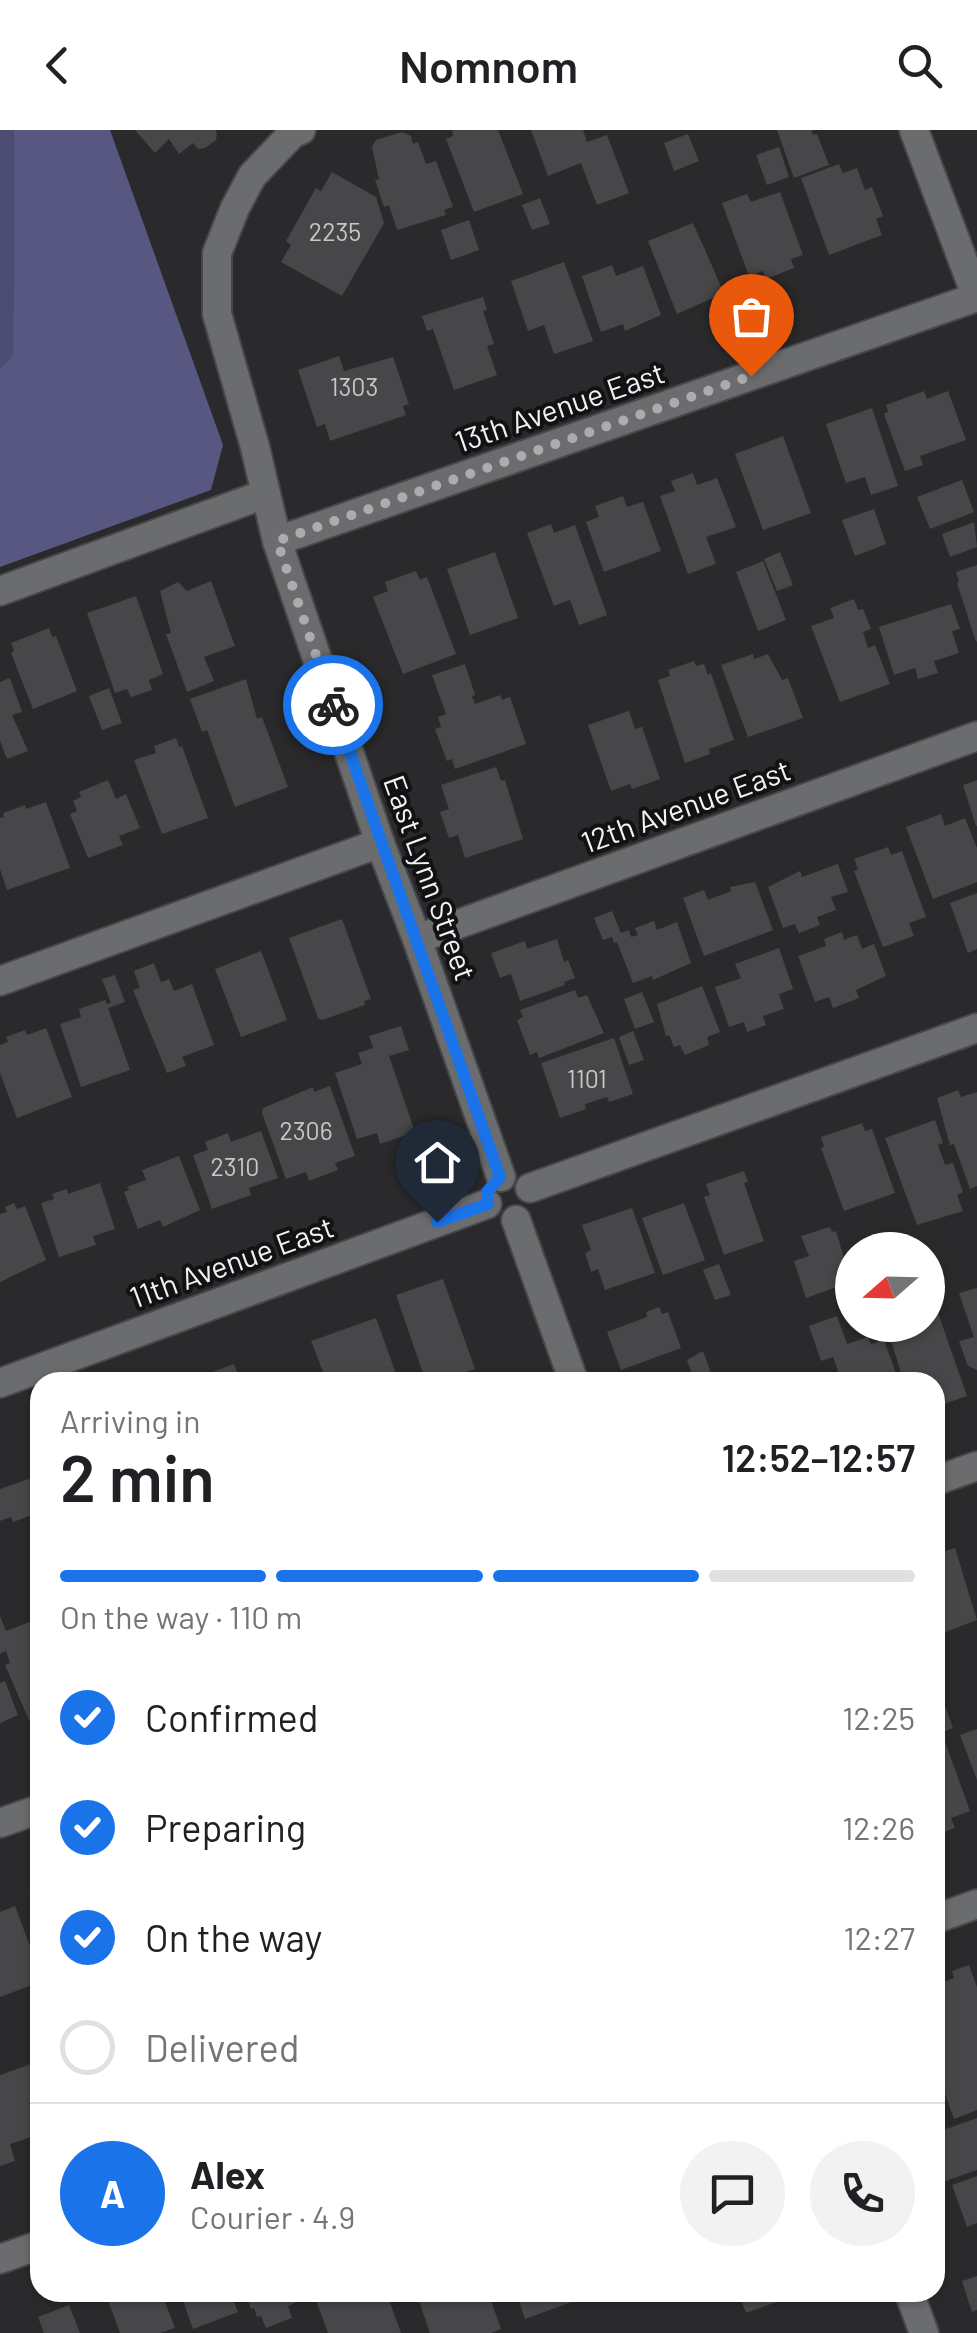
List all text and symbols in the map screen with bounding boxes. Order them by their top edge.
icon: back [30,38,85,93]
text: Nomnom [399,38,578,92]
icon: search [892,38,947,93]
house number: 2235 [309,216,361,246]
pin [709,274,794,377]
icon: bag [724,289,779,344]
street label: 13th Avenue East [450,353,669,459]
house number: 1303 [330,371,378,401]
courier [283,655,383,755]
icon: bike [306,678,361,733]
street label: 12th Avenue East [576,751,795,860]
street label: East Lynn Street [377,770,485,985]
house number: 1101 [567,1063,607,1093]
house number: 2306 [279,1115,333,1145]
pin [395,1120,480,1223]
icon: home [410,1135,465,1190]
house number: 2310 [211,1151,259,1181]
street label: 11th Avenue East [124,1208,338,1315]
north arrow [835,1232,945,1342]
map controls [835,1232,945,1342]
text: Arriving in [60,1401,200,1439]
text: 12:52–12:57 [722,1434,915,1480]
text: 2 min [60,1437,215,1515]
text: On the way · 110 m [60,1597,302,1635]
icon: check [60,1690,115,1745]
text: Confirmed [145,1694,318,1740]
text: 12:25 [842,1698,915,1736]
icon: check [60,1800,115,1855]
text: Preparing [145,1804,306,1850]
text: 12:26 [842,1808,915,1846]
icon: check [60,1910,115,1965]
text: On the way [145,1914,322,1960]
text: 12:27 [844,1918,915,1956]
text: Delivered [145,2024,299,2070]
button: chat [680,2141,785,2246]
button: phone [810,2141,915,2246]
text: Alex [190,2151,265,2197]
text: A [100,2170,125,2216]
text: Courier · 4.9 [190,2197,355,2235]

